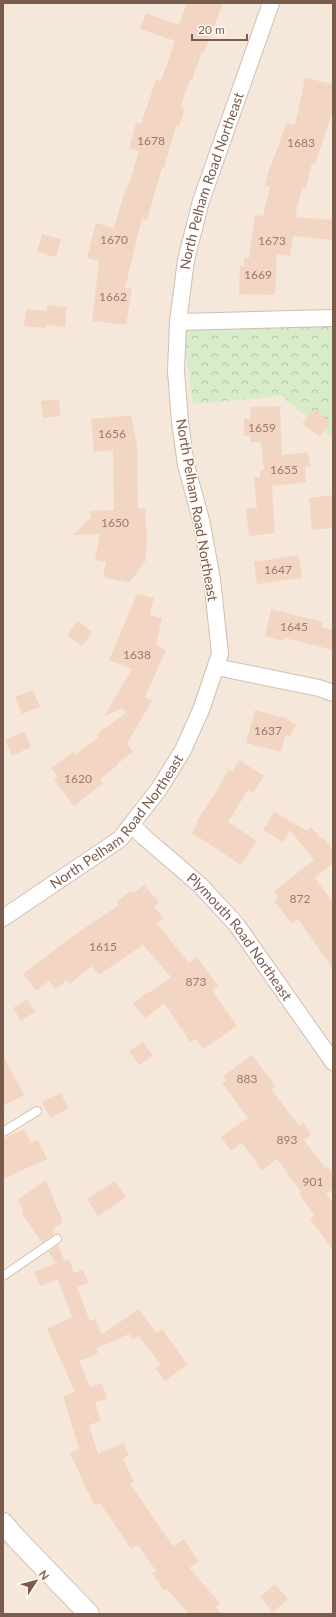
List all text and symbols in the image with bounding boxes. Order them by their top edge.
scale bar [192,16,247,42]
text: 20 m [198,22,225,37]
street label: North Pelham Road Northeast [176,90,247,270]
house number: 1678 [137,133,165,148]
house number: 1683 [287,135,315,150]
house number: 1670 [100,232,128,247]
house number: 1673 [258,233,286,248]
house number: 1669 [244,267,272,282]
house number: 1662 [99,289,127,304]
street label: North Pelham Road Northeast [173,417,222,602]
house number: 1659 [248,420,276,435]
house number: 1656 [98,426,126,441]
house number: 1655 [270,462,298,477]
house number: 1650 [101,515,129,530]
house number: 1647 [264,562,292,577]
house number: 1645 [280,619,308,634]
house number: 1638 [123,647,151,662]
house number: 1637 [254,723,282,738]
street label: North Pelham Road Northeast [46,751,186,892]
house number: 1620 [64,771,92,786]
street label: Plymouth Road Northeast [184,869,296,1004]
house number: 872 [290,891,310,906]
house number: 1615 [89,939,117,954]
house number: 873 [186,974,206,989]
house number: 883 [237,1071,257,1086]
house number: 893 [277,1132,297,1147]
house number: 901 [303,1174,323,1189]
north arrow [16,1561,56,1601]
text: N [37,1568,52,1582]

